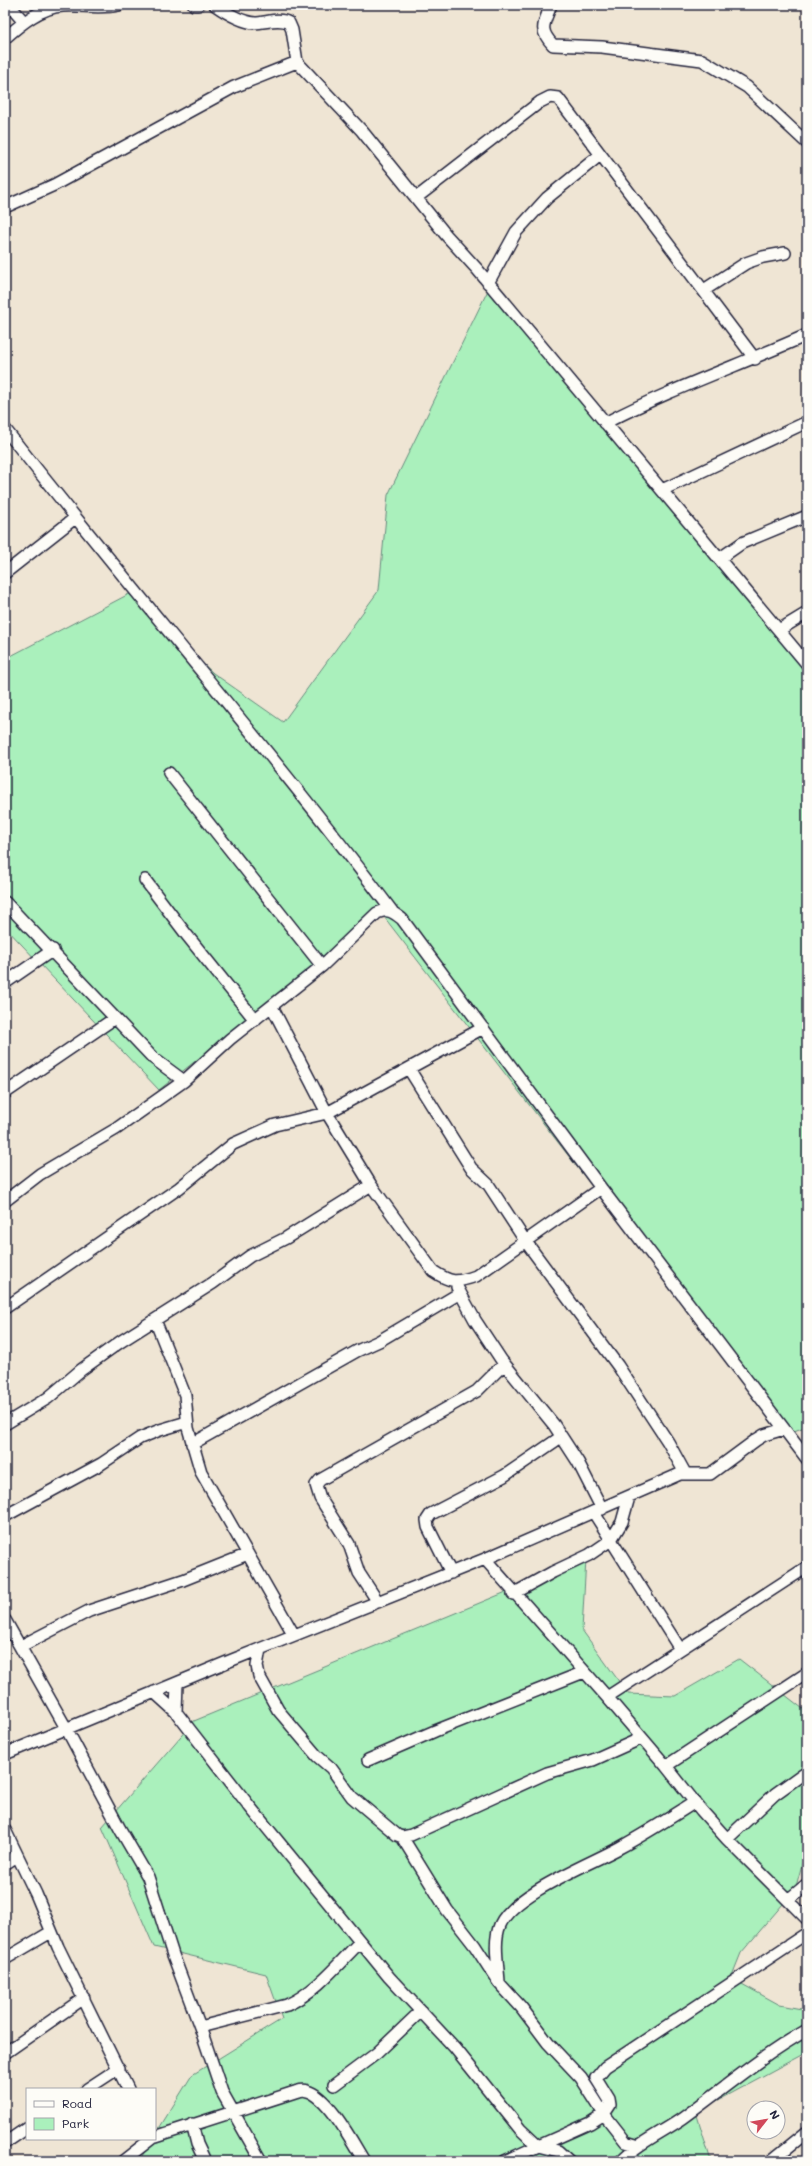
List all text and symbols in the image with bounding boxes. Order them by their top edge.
legend [26,2088,156,2140]
text: Road [62,2095,92,2111]
north arrow [746,2100,786,2140]
text: N [766,2107,784,2122]
text: Park [62,2115,89,2131]

